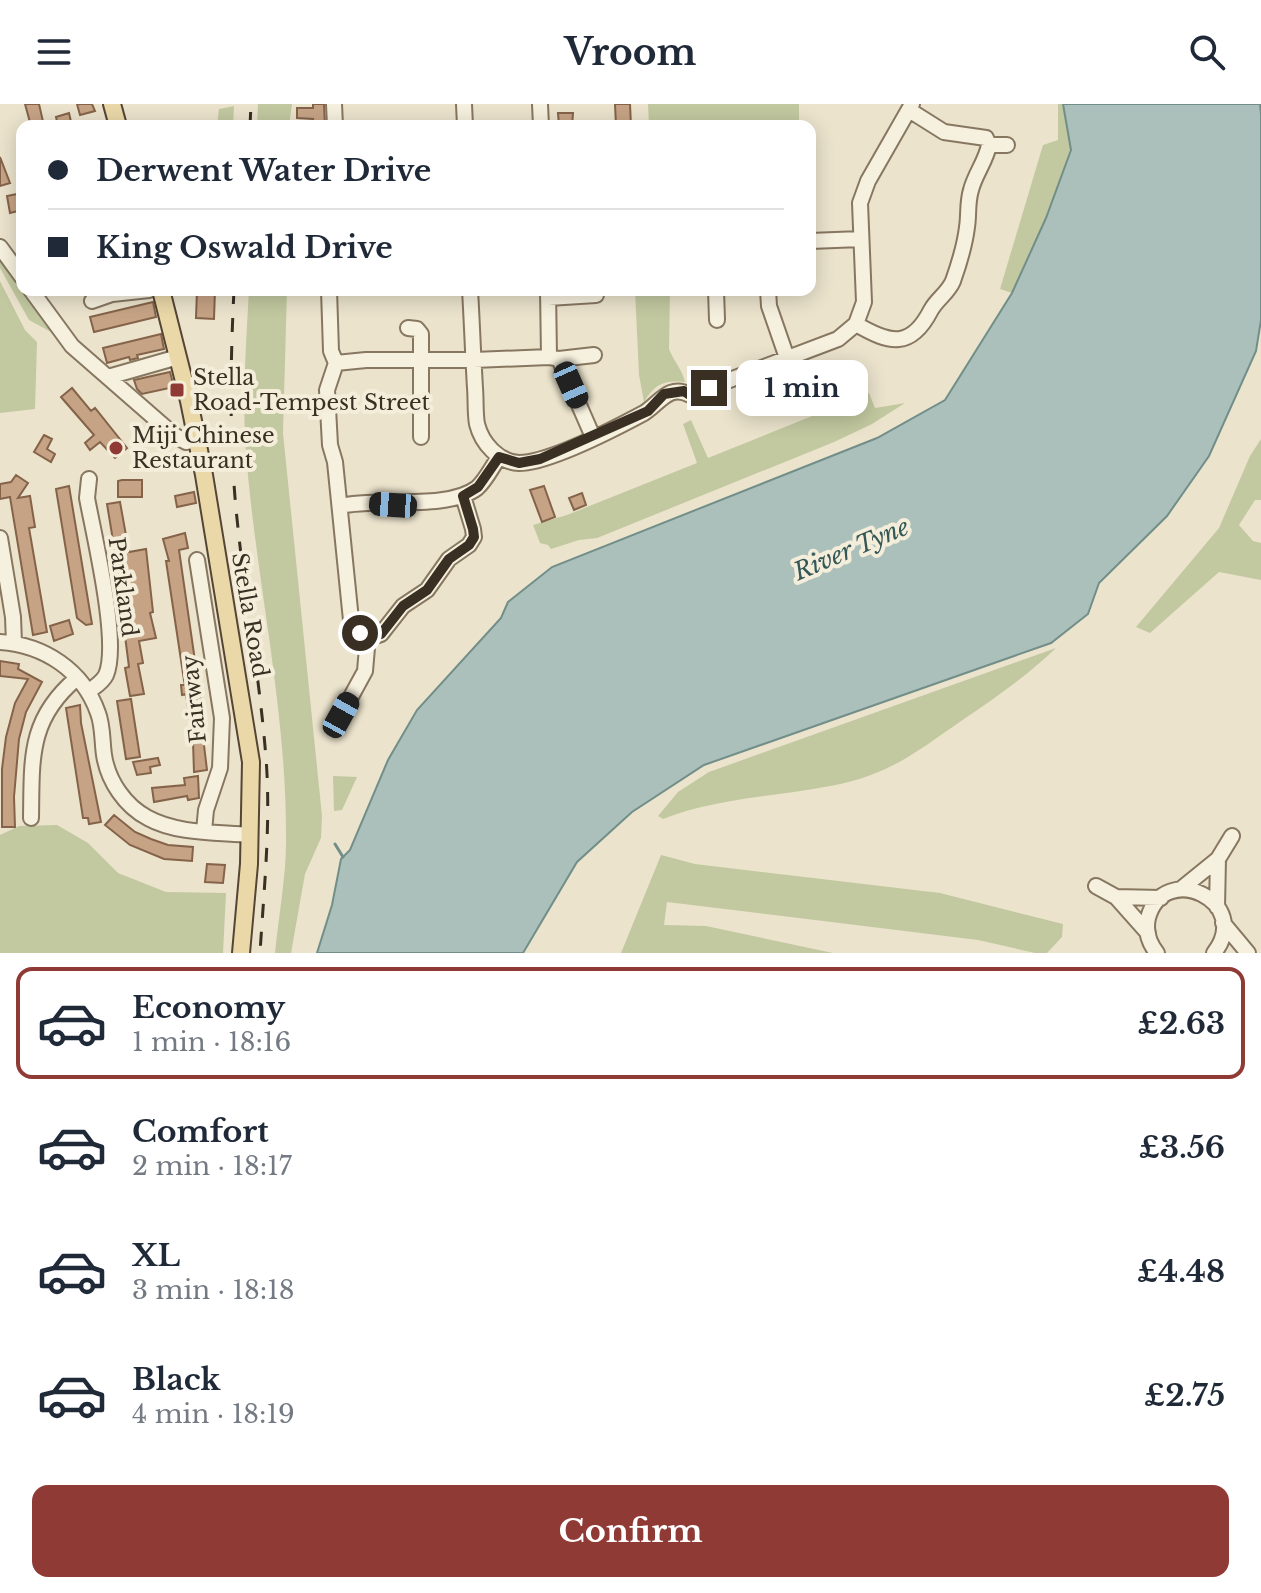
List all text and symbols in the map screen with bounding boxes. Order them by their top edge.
icon: menu [32,30,76,74]
text: Vroom [565,30,696,75]
icon: search [1185,30,1229,74]
text: Derwent Water Drive [96,152,431,189]
text: King Oswald Drive [96,229,393,266]
car [550,358,592,412]
callout: 1 min [737,360,869,416]
place label: Stella Road-Tempest Street [193,364,431,416]
route end [691,370,727,406]
text: 1 min [764,372,840,404]
marker: Stella Road-Tempest Street [168,381,186,399]
place label: Miji Chinese Restaurant [132,422,275,474]
marker: Miji Chinese Restaurant [107,439,125,457]
car [368,491,418,519]
water label: River Tyne [788,512,913,587]
street label: Parkland [103,535,143,639]
street label: Stella Road [226,551,274,680]
route start [342,615,378,651]
street label: Fairway [176,654,212,744]
car [319,688,363,742]
icon: car [36,987,108,1059]
text: Economy [132,989,285,1026]
text: £2.63 [1137,1005,1225,1042]
text: 1 min · 18:16 [132,1026,291,1058]
icon: car [36,1111,108,1183]
text: Comfort [132,1113,269,1150]
text: £3.56 [1139,1129,1225,1166]
text: 2 min · 18:17 [132,1150,292,1182]
icon: car [36,1235,108,1307]
text: XL [132,1237,180,1274]
text: £4.48 [1137,1253,1225,1290]
text: 3 min · 18:18 [132,1274,295,1306]
icon: car [36,1359,108,1431]
text: Black [132,1361,220,1398]
text: £2.75 [1144,1377,1225,1414]
text: 4 min · 18:19 [132,1398,295,1430]
button: Confirm [32,1485,1229,1577]

